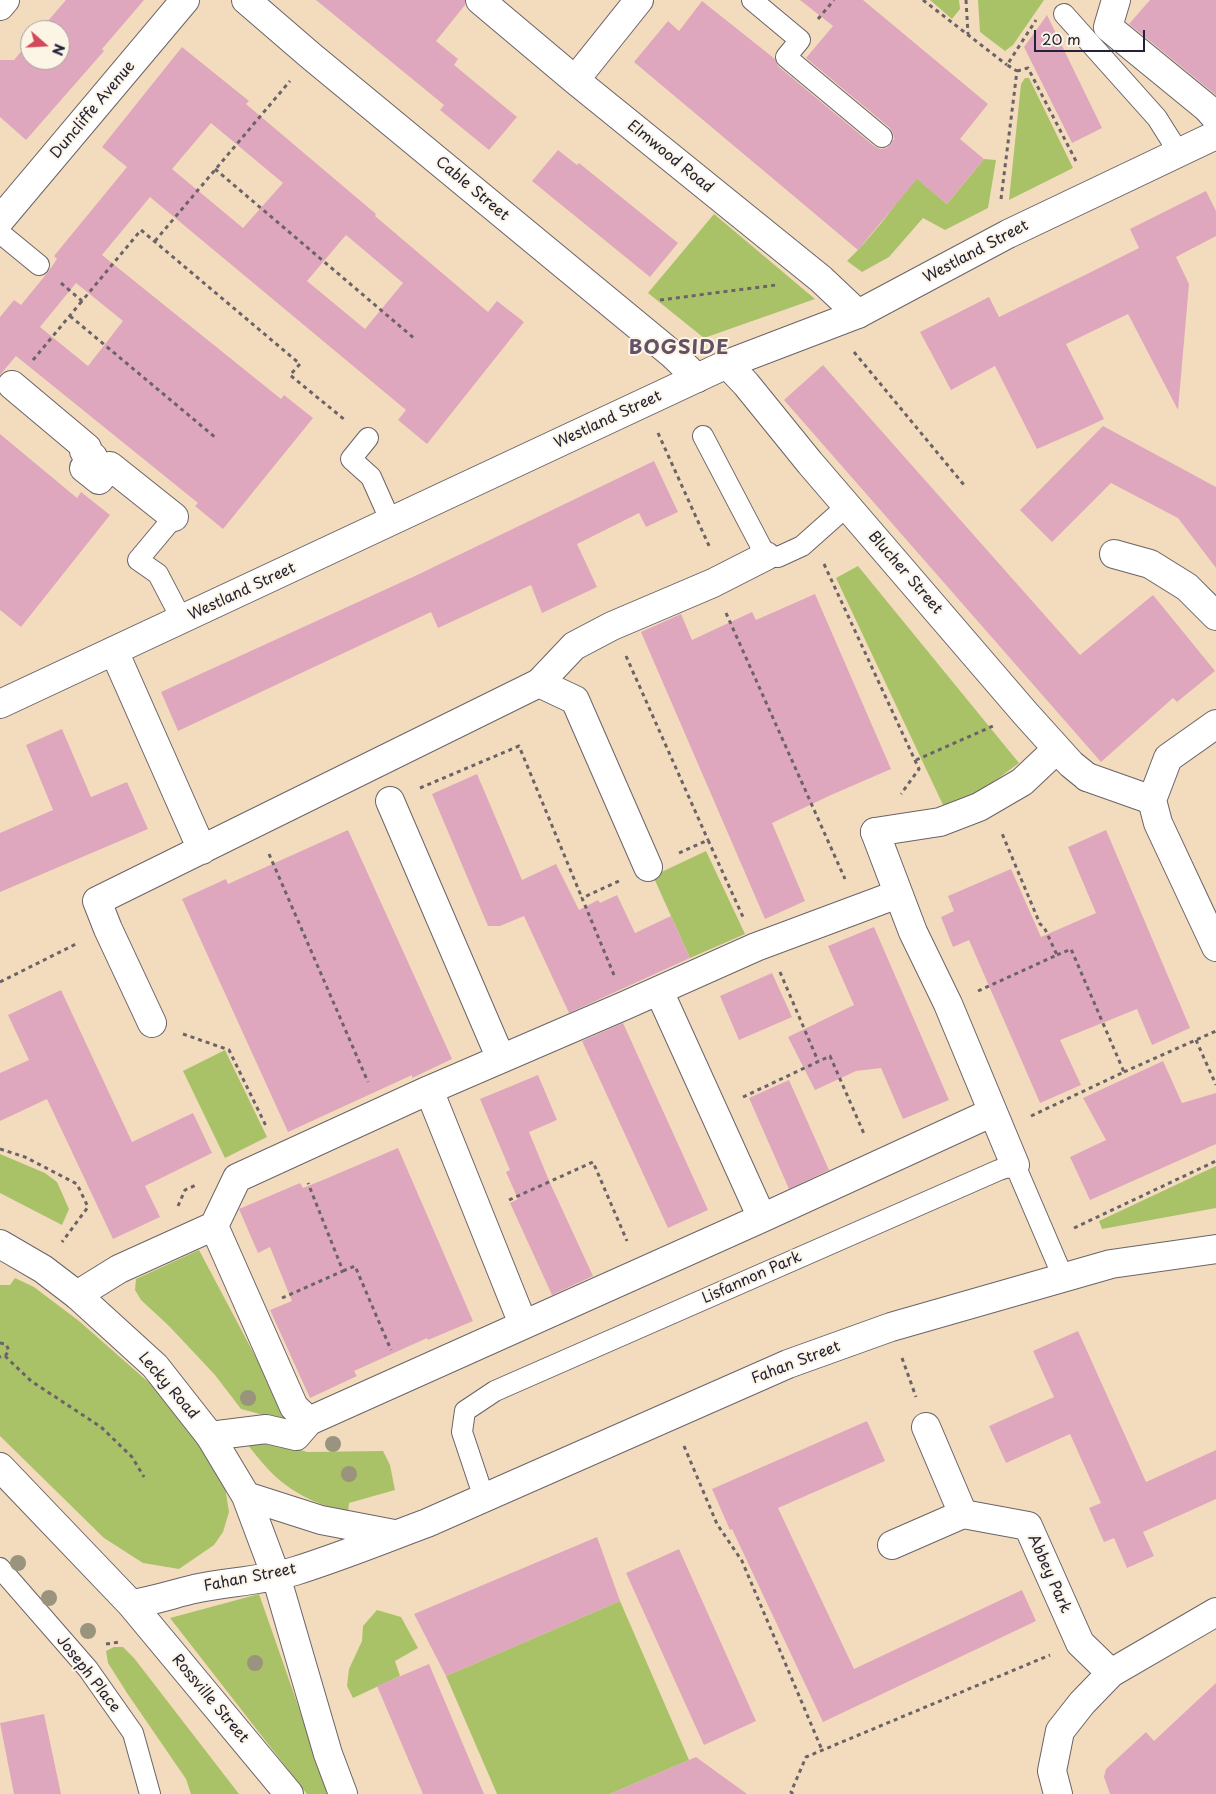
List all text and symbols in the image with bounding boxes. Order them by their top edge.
north arrow [20,20,70,70]
scale bar [1036,20,1147,52]
text: 20 m [1042,27,1081,50]
text: N [47,41,70,58]
street label: Duncliffe Avenue [47,58,139,162]
street label: Elmwood Road [624,117,716,197]
street label: Cable Street [432,153,512,225]
street label: Westland Street [920,217,1032,287]
district label: BOGSIDE [628,336,730,360]
street label: Westland Street [551,387,665,453]
street label: Blucher Street [864,528,946,618]
street label: Westland Street [185,559,299,625]
street label: Lisfannon Park [699,1248,805,1308]
street label: Fahan Street [749,1338,843,1388]
street label: Lecky Road [134,1349,202,1423]
street label: Abbey Park [1024,1532,1074,1616]
street label: Fahan Street [202,1560,298,1596]
street label: Joseph Place [52,1632,124,1716]
street label: Rossville Street [168,1651,252,1747]

